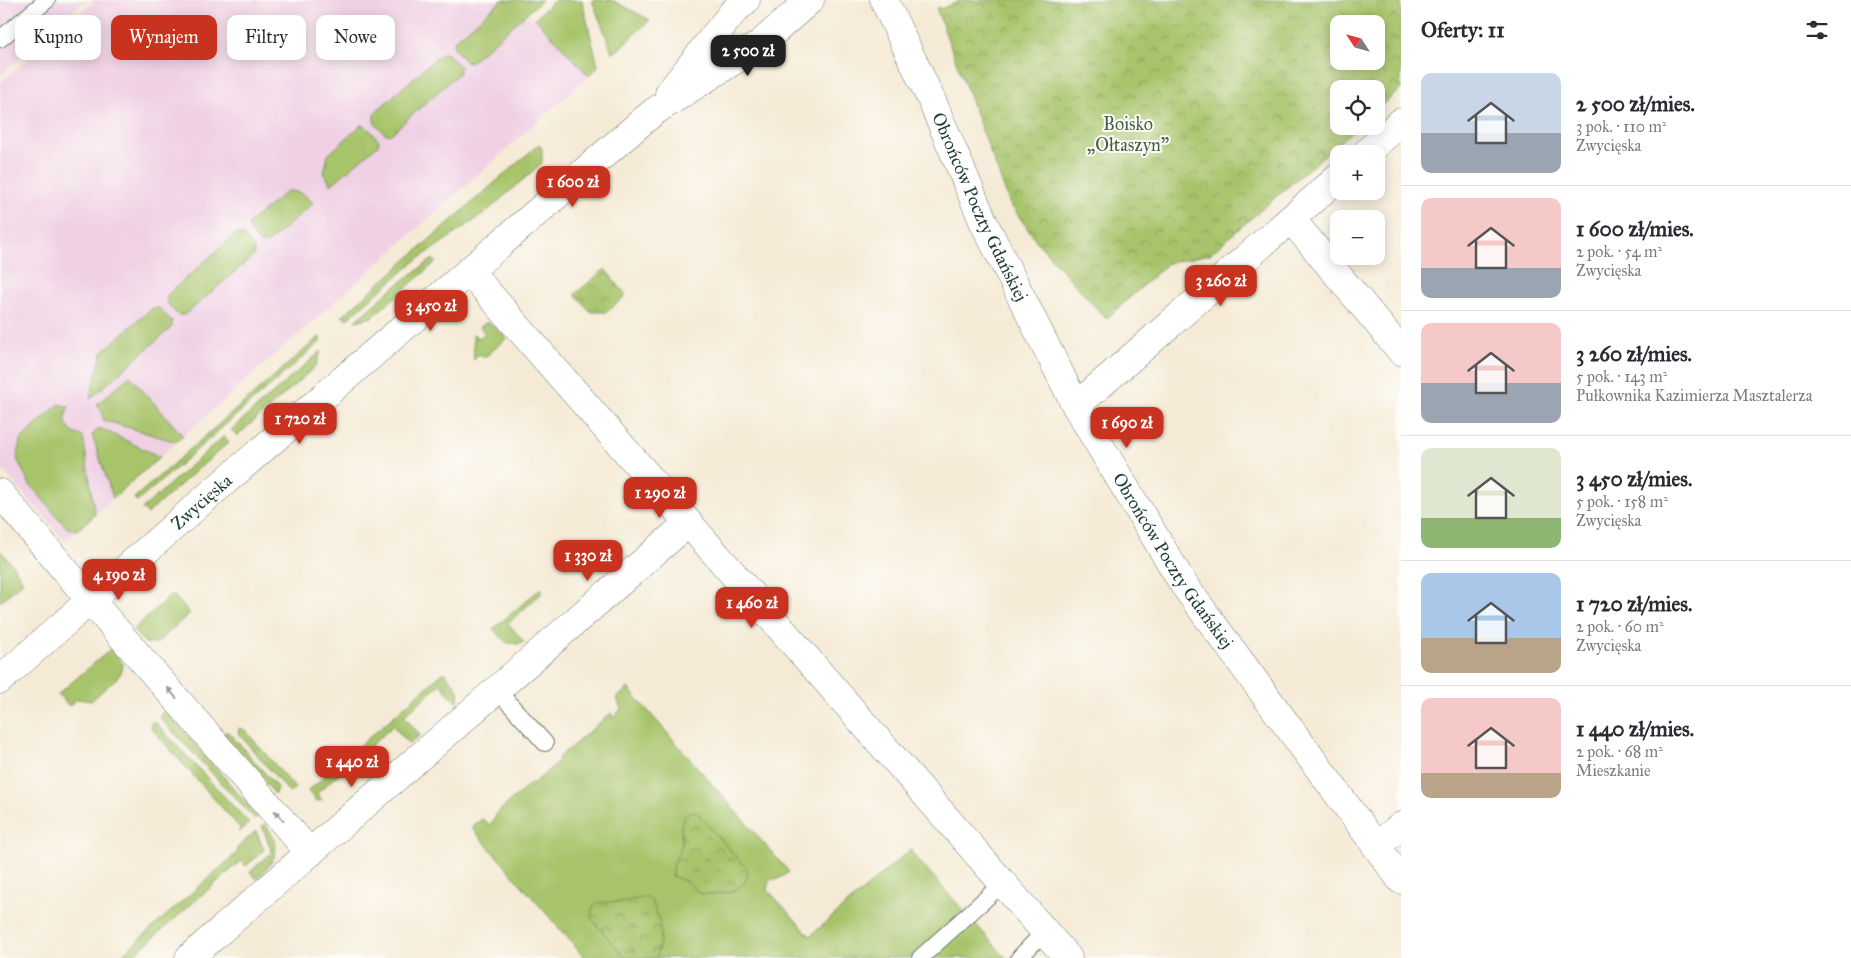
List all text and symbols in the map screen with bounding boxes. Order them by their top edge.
chip: Kupno [15,15,101,60]
chip: Wynajem [111,15,217,60]
chip: Filtry [227,15,306,60]
chip: Nowe [316,15,395,60]
north arrow [1330,15,1385,70]
map controls [1330,15,1385,265]
icon: filters [1803,16,1831,44]
text: Oferty: 11 [1421,17,1504,43]
pin: 2 500 zł [696,34,800,77]
text: 2 500 zł [722,41,774,60]
button: locate [1330,80,1385,135]
text: 2 500 zł/mies. [1576,91,1695,117]
icon: home [1461,93,1521,153]
street label: Obrońców Poczty Gdańskiej [927,109,1033,305]
park label: Boisko „Ołtaszyn” [1087,113,1169,156]
text: 3 pok. · 110 m² [1576,117,1667,136]
text: Zwycięska [1576,136,1641,155]
button: + [1330,145,1385,200]
pin: 1 600 zł [521,166,625,208]
text: 1 600 zł [547,172,599,191]
button: − [1330,210,1385,265]
text: 1 600 zł/mies. [1576,216,1694,242]
icon: home [1461,218,1521,278]
text: 2 pok. · 54 m² [1576,242,1662,261]
text: Zwycięska [1576,261,1641,280]
pin: 3 260 zł [1169,264,1273,307]
text: 3 260 zł [1196,271,1246,290]
pin: 3 450 zł [379,290,483,332]
text: 3 450 zł [406,296,456,315]
text: 3 260 zł/mies. [1576,341,1692,367]
icon: home [1461,343,1521,403]
text: 5 pok. · 143 m² [1576,367,1667,386]
text: Pułkownika Kazimierza Masztalerza [1576,386,1813,405]
pin: 1 720 zł [248,402,352,445]
pin: 1 690 zł [1075,406,1179,449]
text: 1 720 zł [275,409,325,428]
text: 1 690 zł [1101,413,1153,432]
text: 3 450 zł/mies. [1576,466,1692,492]
icon: home [1461,468,1521,528]
street label: Zwycięska [167,469,237,534]
street label: Obrońców Poczty Gdańskiej [1108,469,1238,653]
pin: 1 290 zł [608,476,712,519]
text: 1 290 zł [635,483,685,502]
text: 5 pok. · 158 m² [1576,492,1668,511]
text: Zwycięska [1576,511,1641,530]
pin: 1 330 zł [536,540,640,582]
text: 1 330 zł [564,546,612,565]
pin: 4 190 zł [67,558,171,601]
text: 4 190 zł [93,565,145,584]
pin: 1 460 zł [700,586,804,629]
text: 1 720 zł/mies. [1576,591,1692,617]
text: 1 460 zł [726,593,778,612]
icon: home [1461,593,1521,653]
text: 2 pok. · 60 m² [1576,617,1664,636]
text: Zwycięska [1576,636,1641,655]
one-way arrow [166,688,178,700]
text: 1 440 zł/mies. [1576,716,1694,742]
icon: home [1461,718,1521,778]
text: 2 pok. · 68 m² [1576,742,1663,761]
pin: 1 440 zł [300,746,404,788]
text: 1 440 zł [326,752,378,771]
text: Mieszkanie [1576,761,1651,780]
one-way arrow [273,810,284,823]

